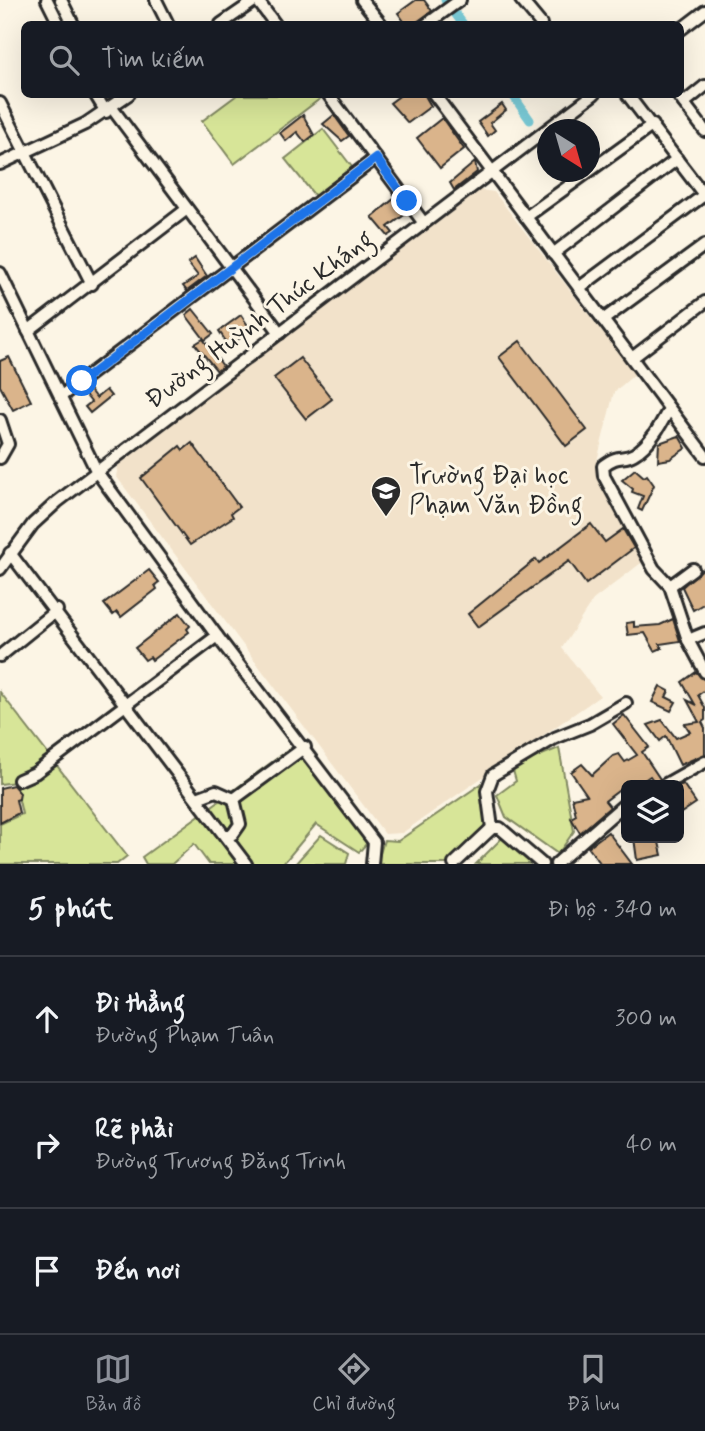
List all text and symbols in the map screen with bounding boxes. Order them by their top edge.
search box [21,21,684,98]
icon: search [45,41,83,79]
text: Tìm kiếm [101,43,205,77]
north arrow [537,119,600,182]
route end [391,185,422,216]
street label: Đường Huỳnh Thúc Kháng [139,223,383,420]
route start [66,365,97,396]
place label: Trường Đại học Phạm Văn Đồng [409,459,583,526]
school or university icon: Trường Đại học Phạm Văn Đồng [369,474,403,518]
map controls [621,780,684,843]
button: layers [621,780,684,843]
text: 5 phút [28,890,113,929]
text: Đi bộ · 340 m [547,895,677,925]
text: Đi thẳng [95,987,185,1021]
icon: ahead [28,1000,66,1038]
text: 300 m [615,1004,677,1034]
text: Đường Phạm Tuân [95,1021,274,1051]
text: Rẽ phải [95,1113,173,1147]
icon: right [28,1126,66,1164]
text: 40 m [626,1130,677,1160]
text: Đường Trương Đăng Trinh [95,1147,346,1177]
icon: arrive [28,1252,66,1290]
text: Đến nơi [95,1254,180,1288]
tab: Bản đồ [86,1350,141,1417]
tab: Chỉ đường [312,1350,396,1417]
tab: Đã lưu [567,1350,619,1417]

